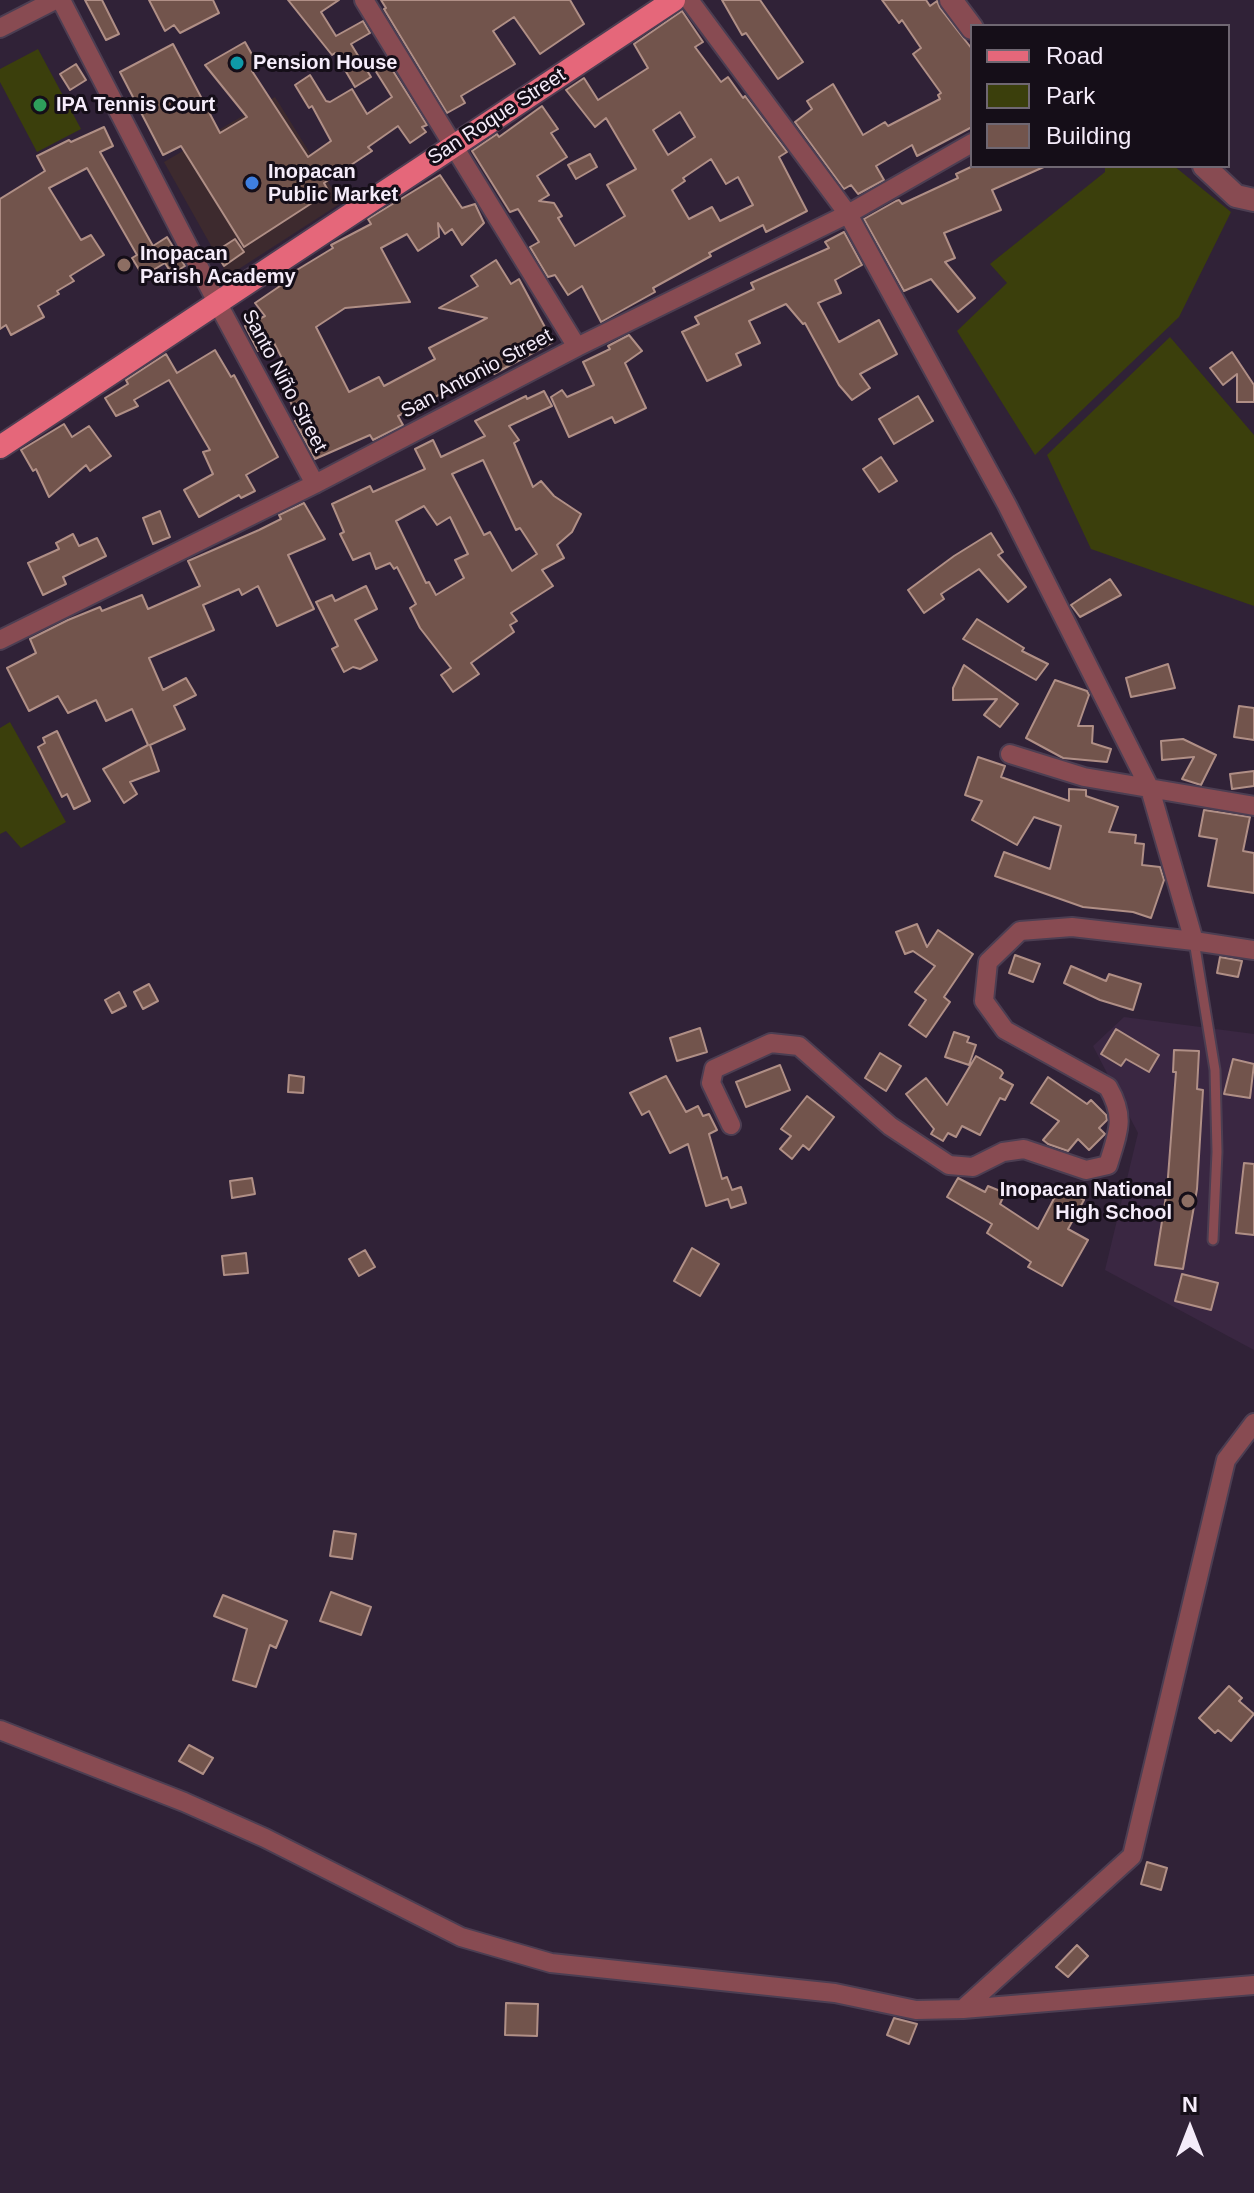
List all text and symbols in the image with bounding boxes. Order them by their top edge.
legend [970,24,1230,168]
text: Road [1046,42,1103,69]
place label: Pension House [253,51,397,75]
marker: Pension House [228,54,246,72]
street label: San Roque Street [424,64,570,170]
text: Park [1046,82,1095,109]
place label: IPA Tennis Court [56,93,215,117]
marker: IPA Tennis Court [31,96,49,114]
text: Building [1046,122,1131,149]
place label: Inopacan Public Market [268,160,398,207]
marker: Inopacan Public Market [243,174,261,192]
place label: Inopacan Parish Academy [140,242,296,289]
marker: Inopacan Parish Academy [115,256,133,274]
street label: Santo Niño Street [236,306,332,456]
street label: San Antonio Street [397,324,557,424]
place label: Inopacan National High School [1000,1178,1172,1225]
marker: Inopacan National High School [1179,1192,1197,1210]
north arrow [1150,2089,1230,2169]
text: N [1182,2092,1198,2117]

